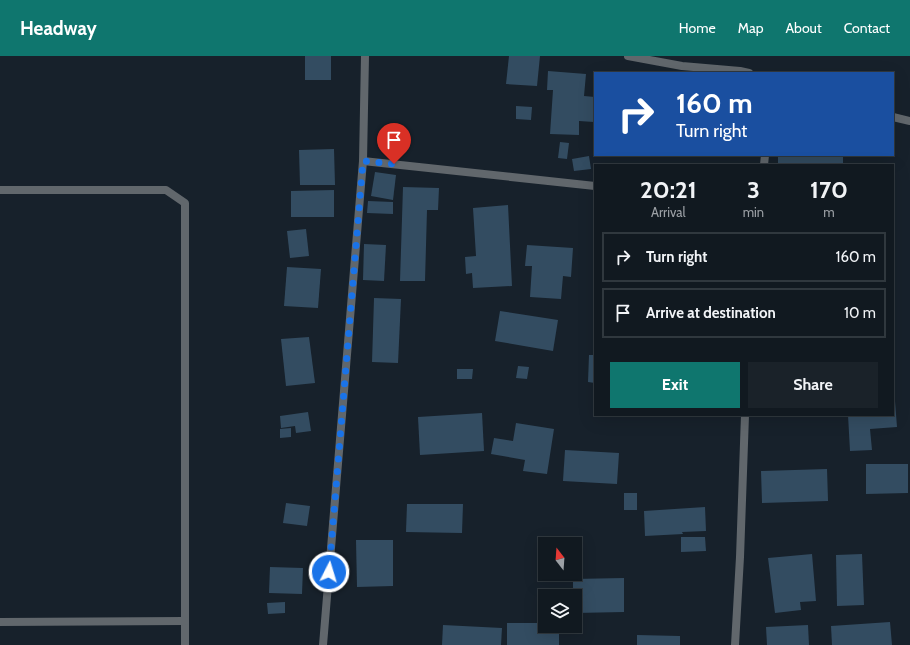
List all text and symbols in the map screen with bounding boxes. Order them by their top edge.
text: Headway [20,17,97,40]
text: Home [679,19,716,37]
text: Map [738,19,763,37]
text: About [785,19,822,37]
text: Contact [844,19,890,37]
text: 160 m [676,86,752,120]
icon: right [610,88,662,140]
text: Turn right [676,120,747,142]
pin [377,123,411,164]
icon: arrive [383,129,405,151]
text: 20:21 [640,175,697,204]
text: 3 [747,175,760,204]
text: 170 [810,175,848,204]
text: Arrival [651,204,686,220]
text: min [743,204,764,220]
text: m [823,204,835,220]
icon: right [612,246,634,268]
text: Turn right [646,248,707,266]
text: 160 m [836,248,876,266]
icon: arrive [612,302,634,324]
text: Arrive at destination [646,304,776,322]
text: 10 m [844,304,876,322]
button: Exit [610,362,740,408]
button: Share [748,362,878,408]
north arrow [538,537,582,581]
map controls [538,537,582,633]
position arrow [308,551,350,593]
button: layers [538,589,582,633]

